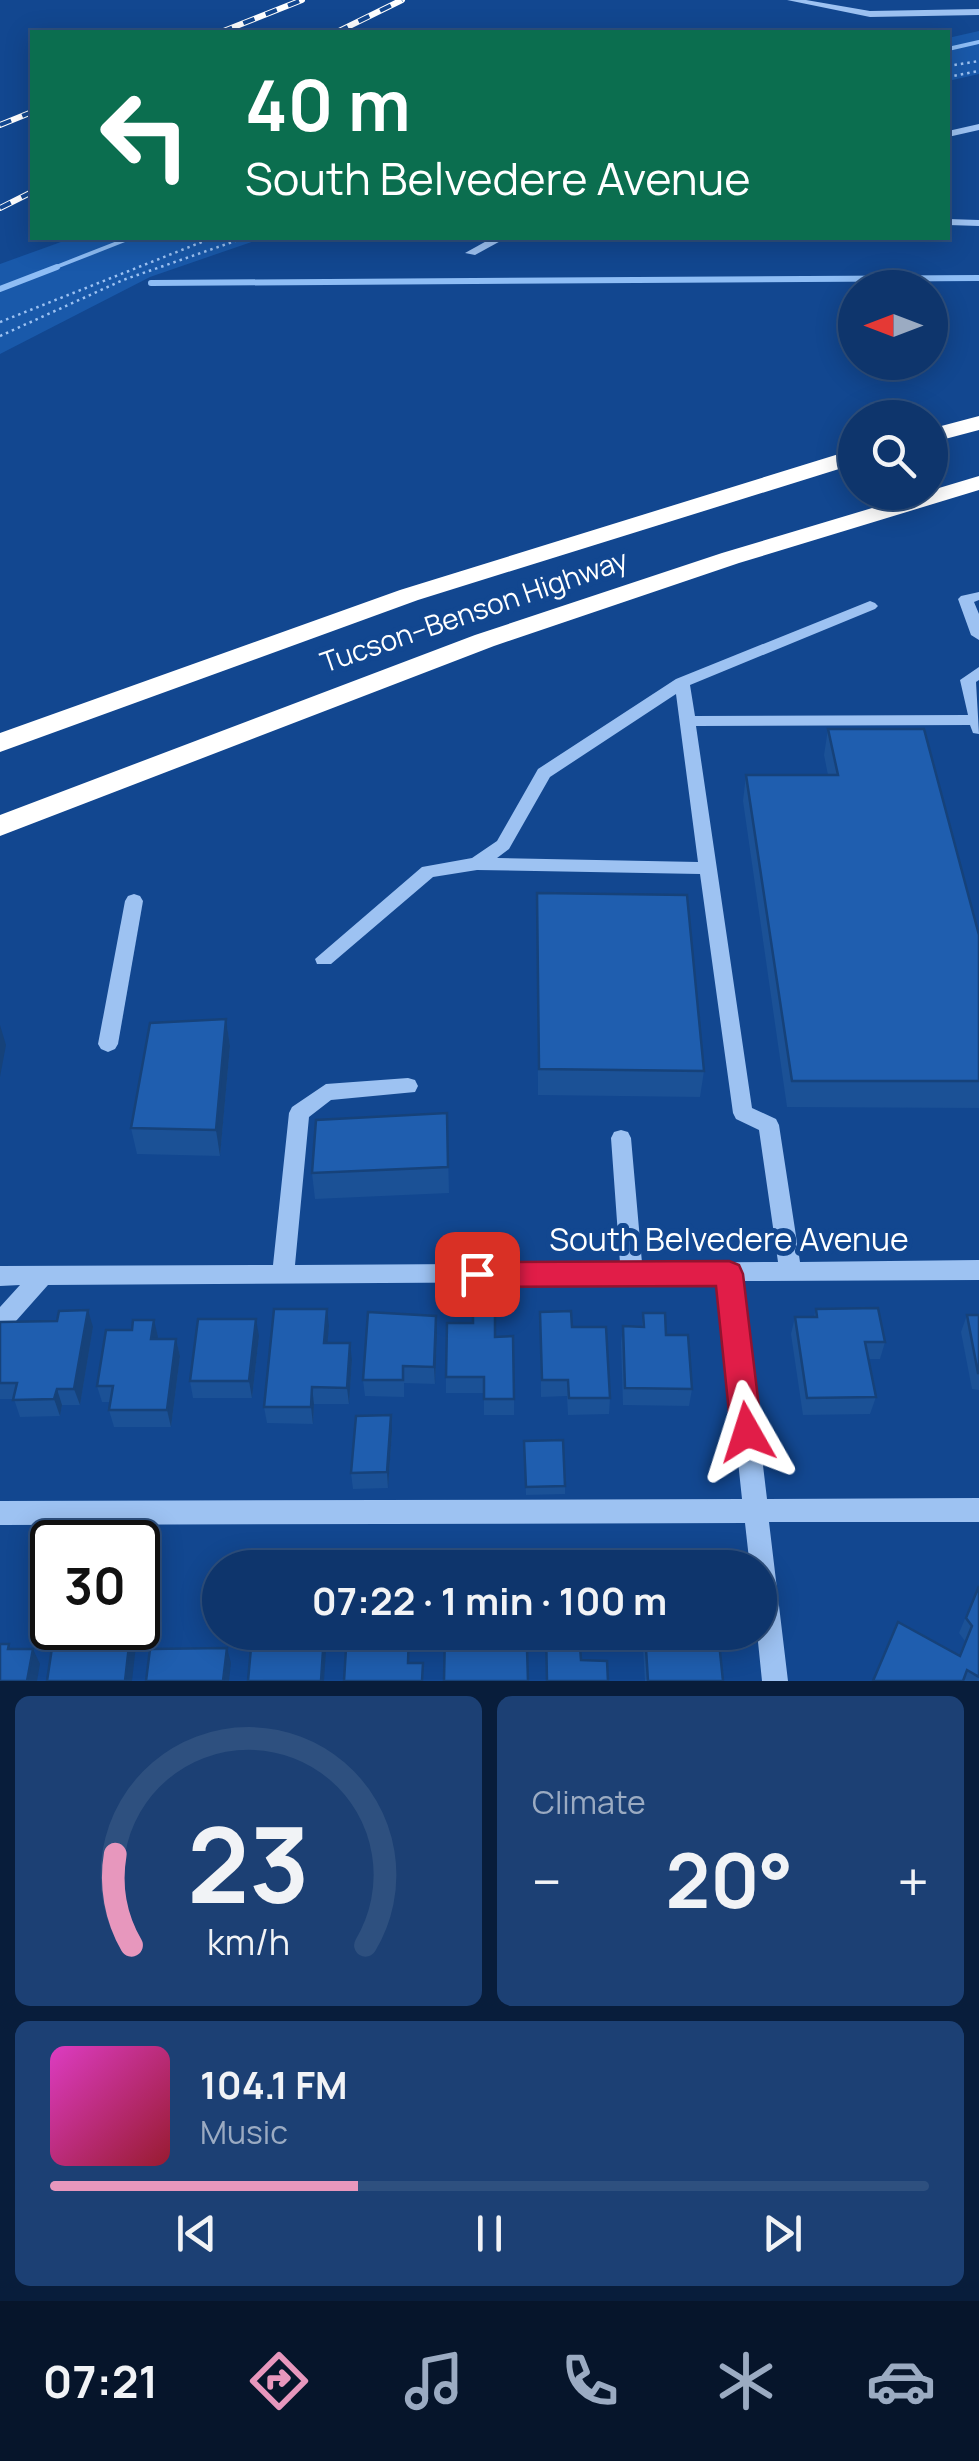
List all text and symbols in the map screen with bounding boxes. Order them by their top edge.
text: 40 m [245,56,411,152]
icon: left [80,70,210,200]
text: South Belvedere Avenue [245,147,751,209]
north arrow [838,270,948,380]
map controls [838,270,948,510]
button: search [838,400,948,510]
street label: Tucson–Benson Highway [315,539,633,681]
street label: South Belvedere Avenue [549,1217,909,1261]
pin [435,1232,520,1317]
icon: arrive [450,1247,505,1302]
position arrow [695,1380,799,1484]
speed limit sign: 30 [30,1520,160,1650]
text: 07:22 · 1 min · 100 m [312,1574,667,1626]
text: Climate [532,1780,646,1824]
text: 23 [187,1792,310,1934]
text: 20° [666,1828,793,1931]
text: − [532,1843,562,1919]
text: + [897,1843,929,1919]
text: km/h [207,1917,290,1966]
text: 104.1 FM [200,2058,348,2110]
text: Music [200,2110,288,2154]
icon: previous [169,2206,224,2261]
icon: pause [462,2206,517,2261]
icon: next [755,2206,810,2261]
icon: directions [244,2346,314,2416]
icon: music [399,2346,469,2416]
icon: phone [555,2346,625,2416]
icon: climate [711,2346,781,2416]
icon: car [866,2346,936,2416]
text: 07:21 [43,2350,158,2412]

